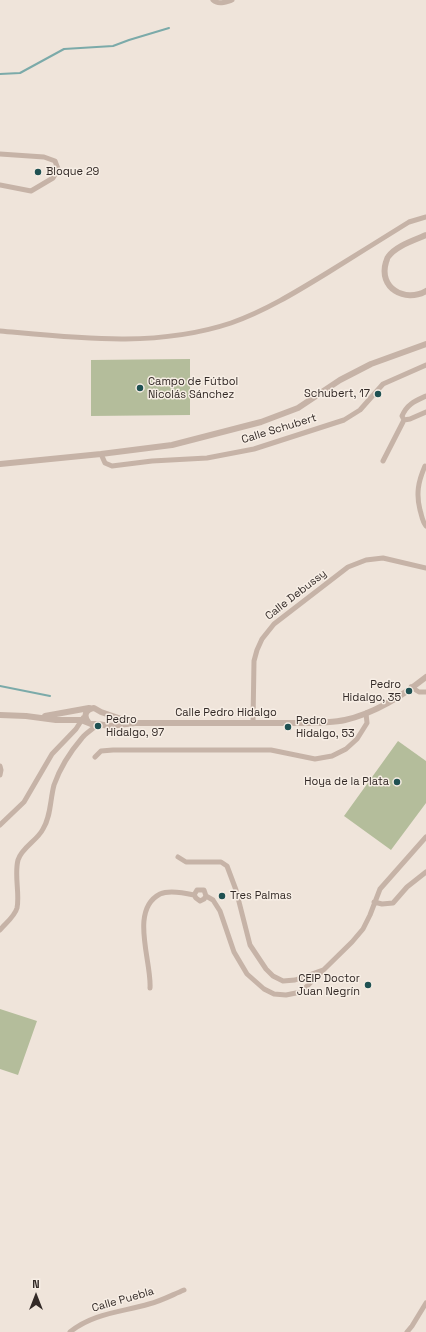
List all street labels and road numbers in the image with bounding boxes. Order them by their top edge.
street label: Calle Schubert [240,411,318,447]
street label: Calle Debussy [263,567,329,623]
street label: Calle Pedro Hidalgo [175,706,277,720]
street label: Calle Puebla [90,1285,156,1315]

